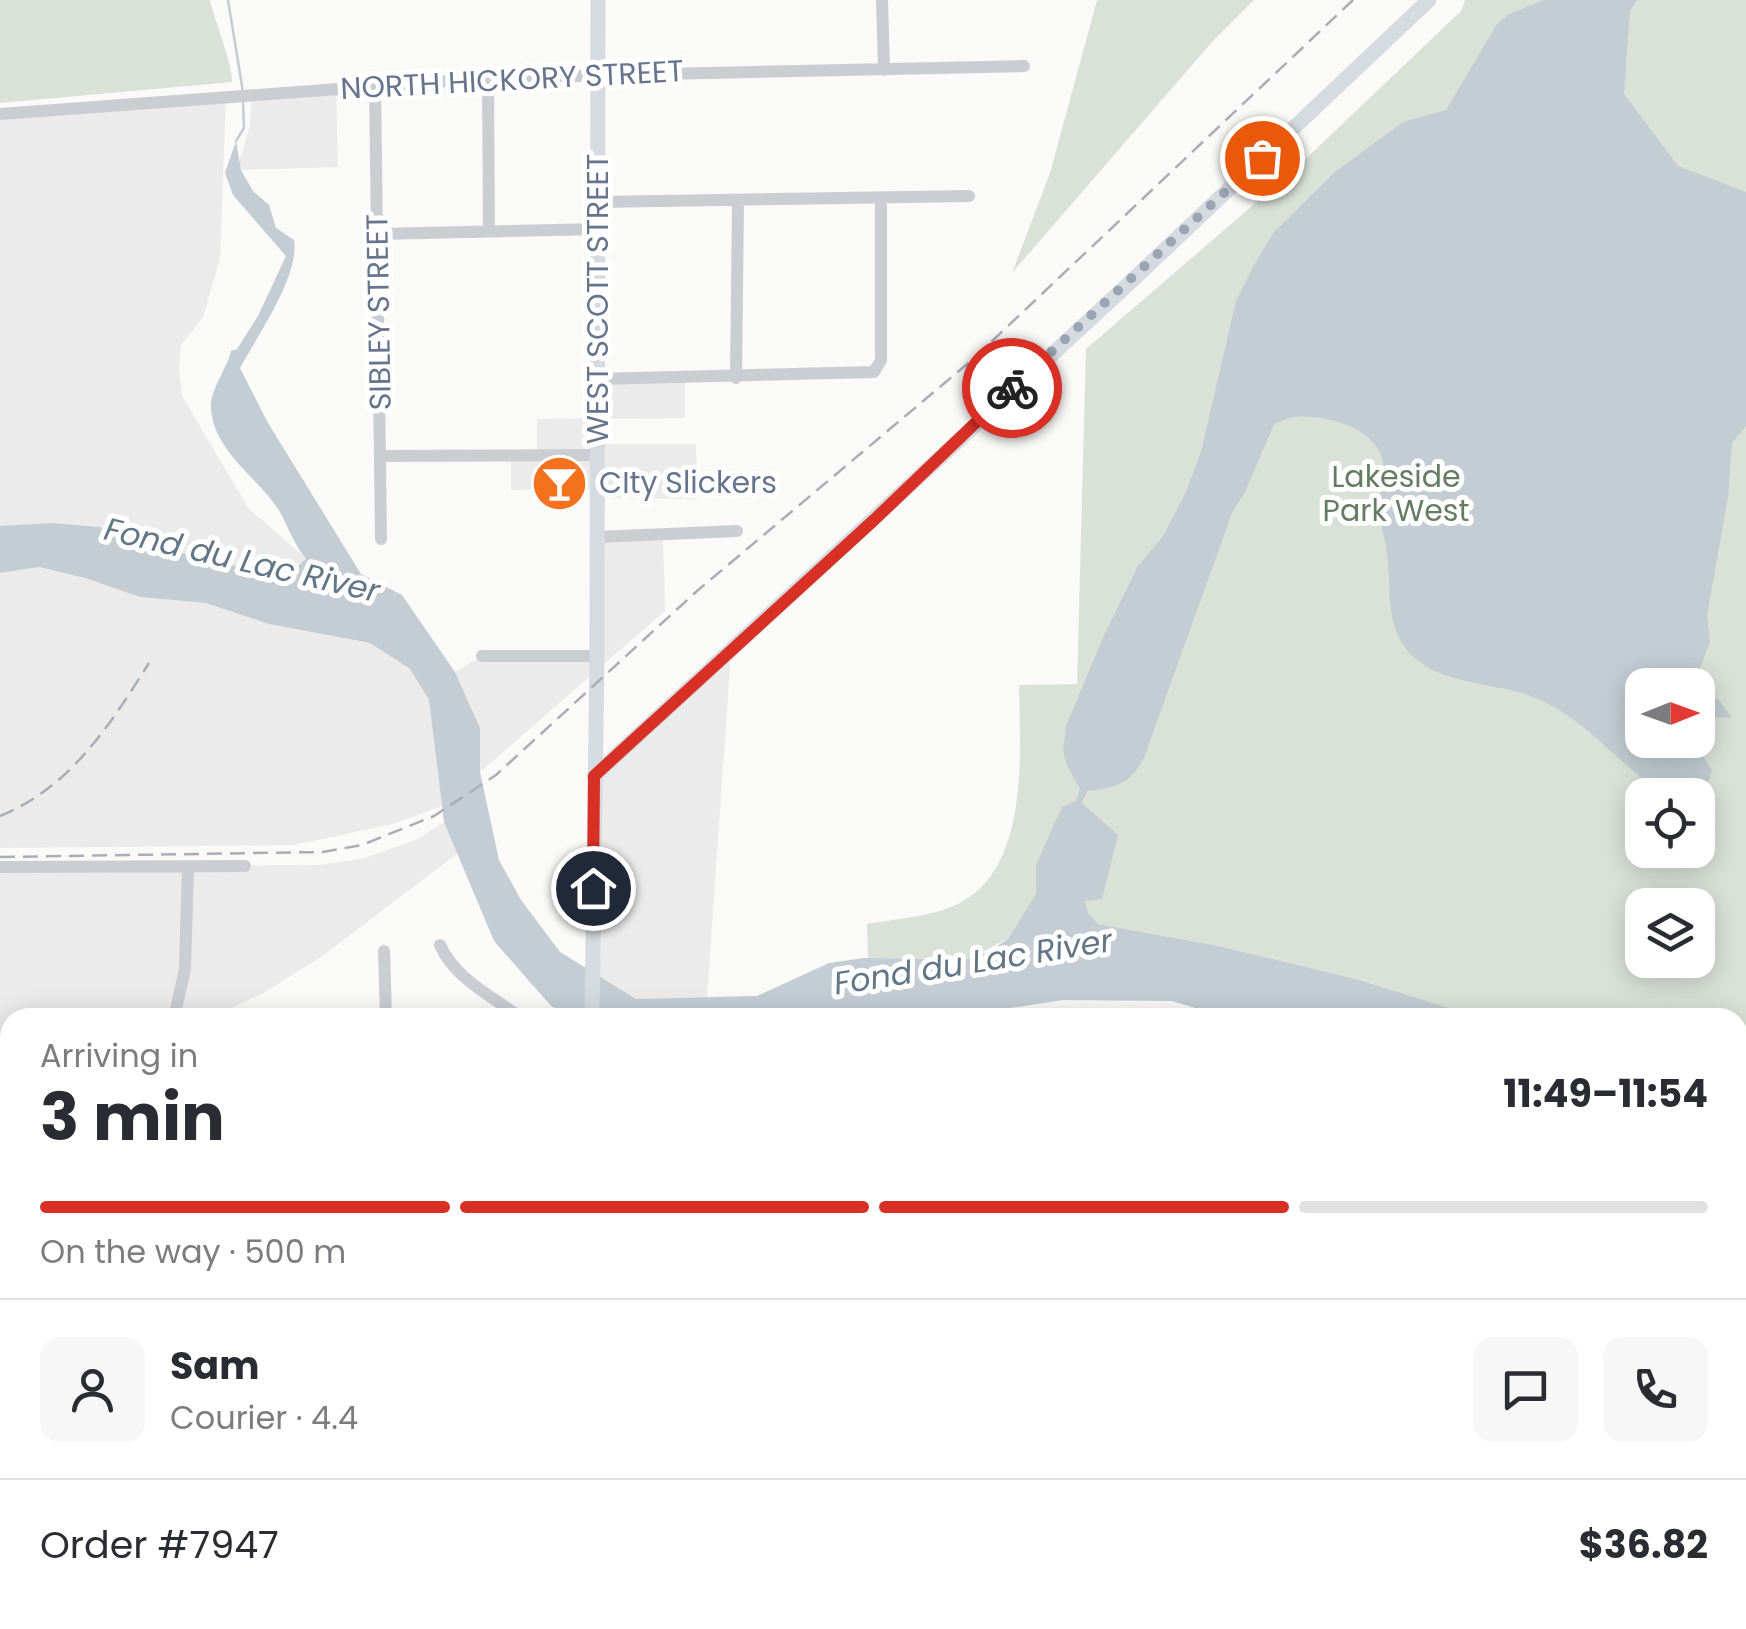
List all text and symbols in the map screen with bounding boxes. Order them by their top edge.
street label: NORTH HICKORY STREET [339,49,685,110]
pin [1220,116,1305,201]
icon: bag [1235,131,1290,186]
street label: WEST SCOTT STREET [576,154,619,444]
street label: SIBLEY STREET [355,213,402,411]
courier [962,338,1062,438]
icon: bike [985,361,1040,416]
bar icon: CIty Slickers [530,453,590,513]
park label: Lakeside Park West [1323,455,1469,532]
place label: CIty Slickers [599,461,777,504]
water label: Fond du Lac River [100,506,385,613]
north arrow [1625,668,1715,758]
map controls [1625,668,1715,978]
button: locate [1625,778,1715,868]
pin [551,846,636,931]
icon: home [566,861,621,916]
button: layers [1625,888,1715,978]
water label: Fond du Lac River [830,917,1116,1006]
text: Arriving in [40,1033,198,1078]
text: 11:49–11:54 [1503,1067,1708,1120]
text: 3 min [40,1072,225,1163]
text: On the way · 500 m [40,1229,346,1274]
button: person [40,1337,145,1442]
button: chat [1473,1337,1578,1442]
button: phone [1603,1337,1708,1442]
text: Sam [170,1339,259,1392]
text: Courier · 4.4 [170,1395,358,1440]
text: Order #7947 [40,1518,279,1571]
text: $36.82 [1579,1518,1708,1571]

